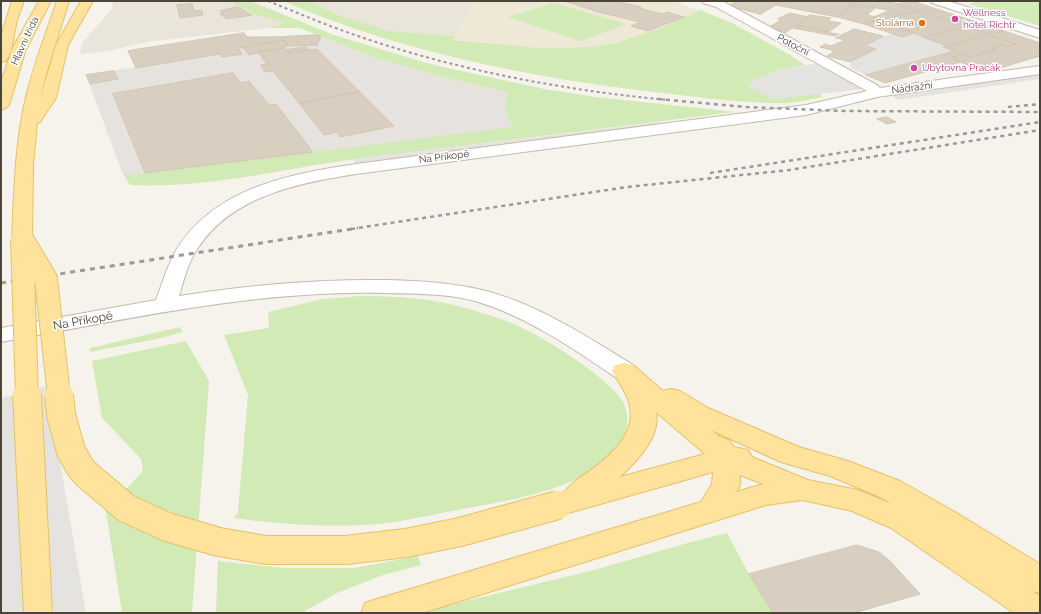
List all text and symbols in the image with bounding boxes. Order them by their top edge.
place label: Wellness hotel Richtr [963,7,1016,30]
marker: Wellness hotel Richtr [950,14,960,24]
street label: Hlavní třída [9,15,41,67]
place label: Stolárna [876,17,914,29]
marker: Stolárna [917,18,927,28]
street label: Potoční [775,32,811,58]
place label: Ubytovna Pracák [922,62,1000,74]
marker: Ubytovna Pracák [909,63,919,73]
street label: Nádražní [891,79,933,97]
street label: Na Příkopě [418,148,470,166]
street label: Na Příkopě [52,309,114,333]

